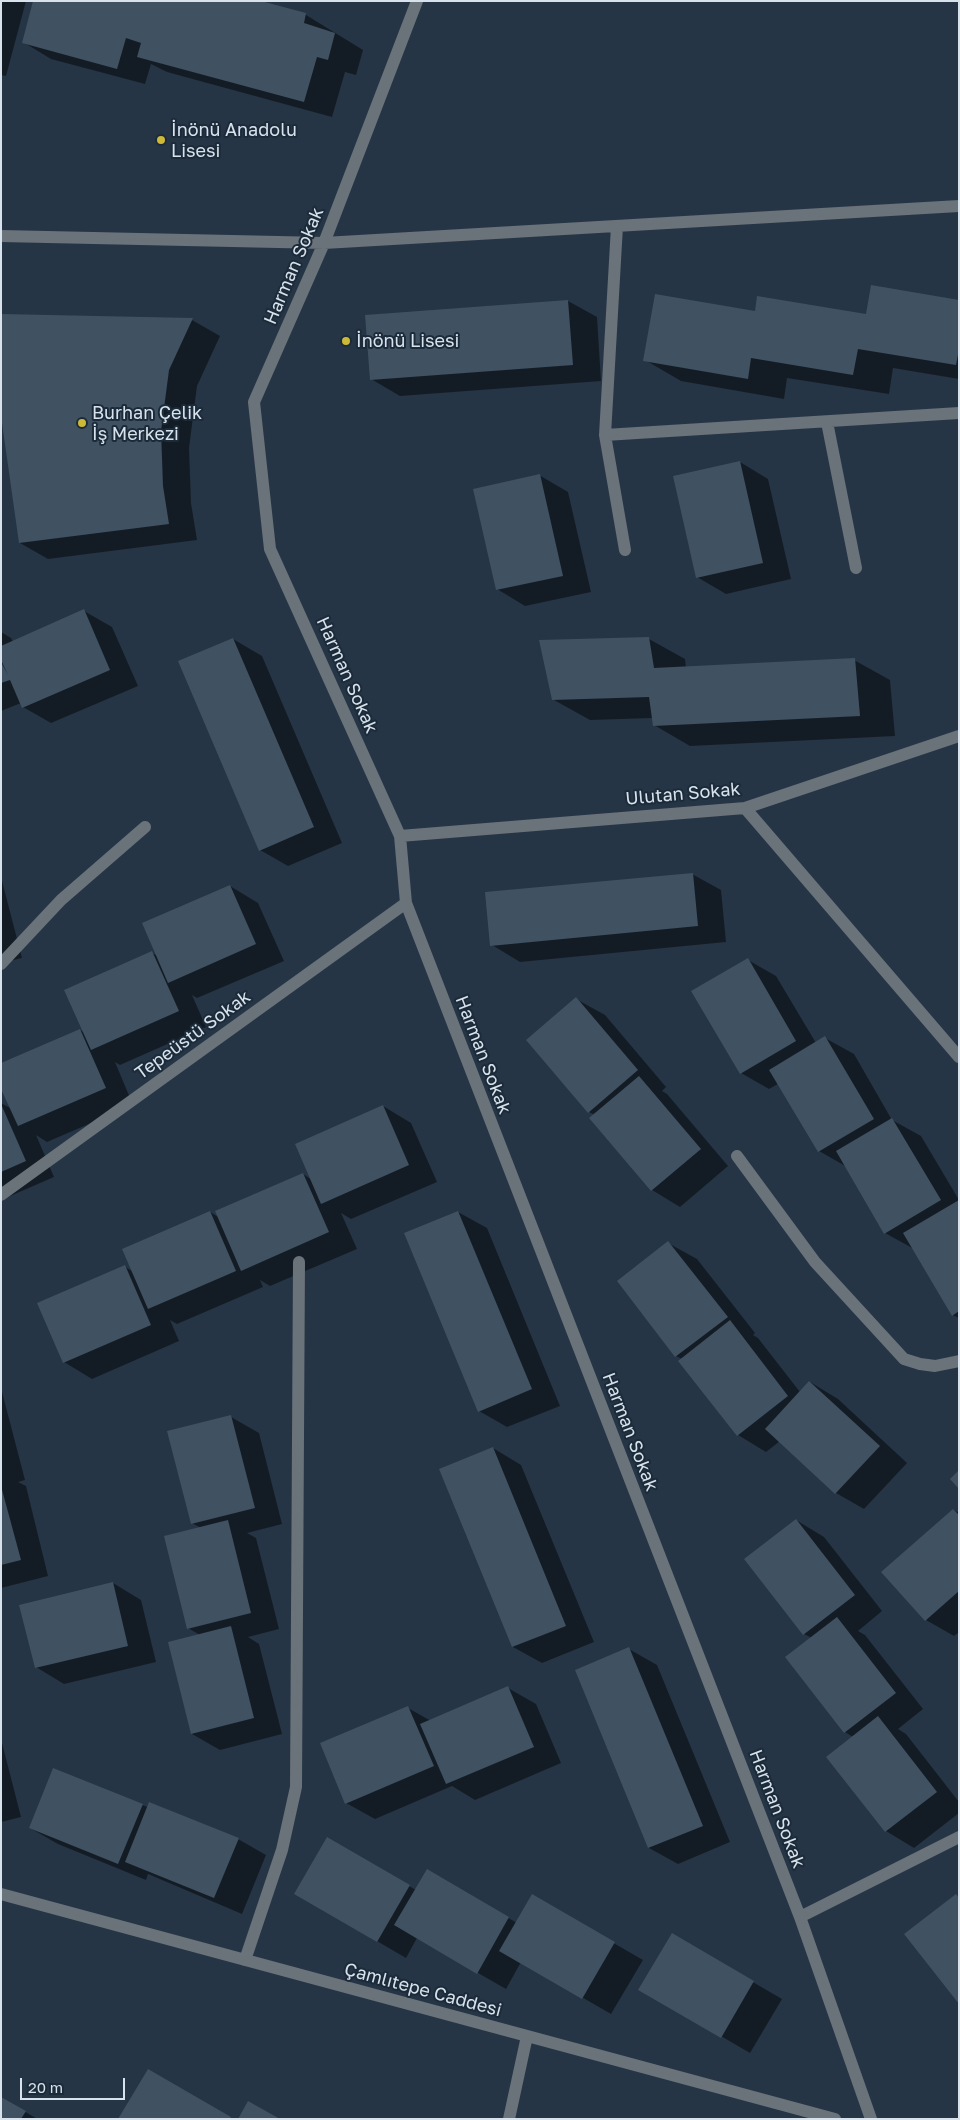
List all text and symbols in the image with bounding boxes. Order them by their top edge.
place label: İnönü Anadolu Lisesi [171,119,297,162]
marker: İnönü Anadolu Lisesi [155,134,167,146]
street label: Harman Sokak [260,204,328,328]
place label: İnönü Lisesi [356,330,459,352]
marker: İnönü Lisesi [340,335,352,347]
place label: Burhan Çelik İş Merkezi [92,402,202,444]
marker: Burhan Çelik İş Merkezi [76,417,88,429]
street label: Harman Sokak [312,613,382,737]
street label: Ulutan Sokak [625,778,741,810]
street label: Tepeüstü Sokak [131,986,255,1084]
street label: Harman Sokak [450,993,516,1117]
street label: Harman Sokak [597,1370,663,1494]
street label: Harman Sokak [744,1747,810,1871]
street label: Çamlıtepe Caddesi [342,1959,504,2021]
scale bar [22,2068,128,2100]
text: 20 m [28,2078,63,2096]

